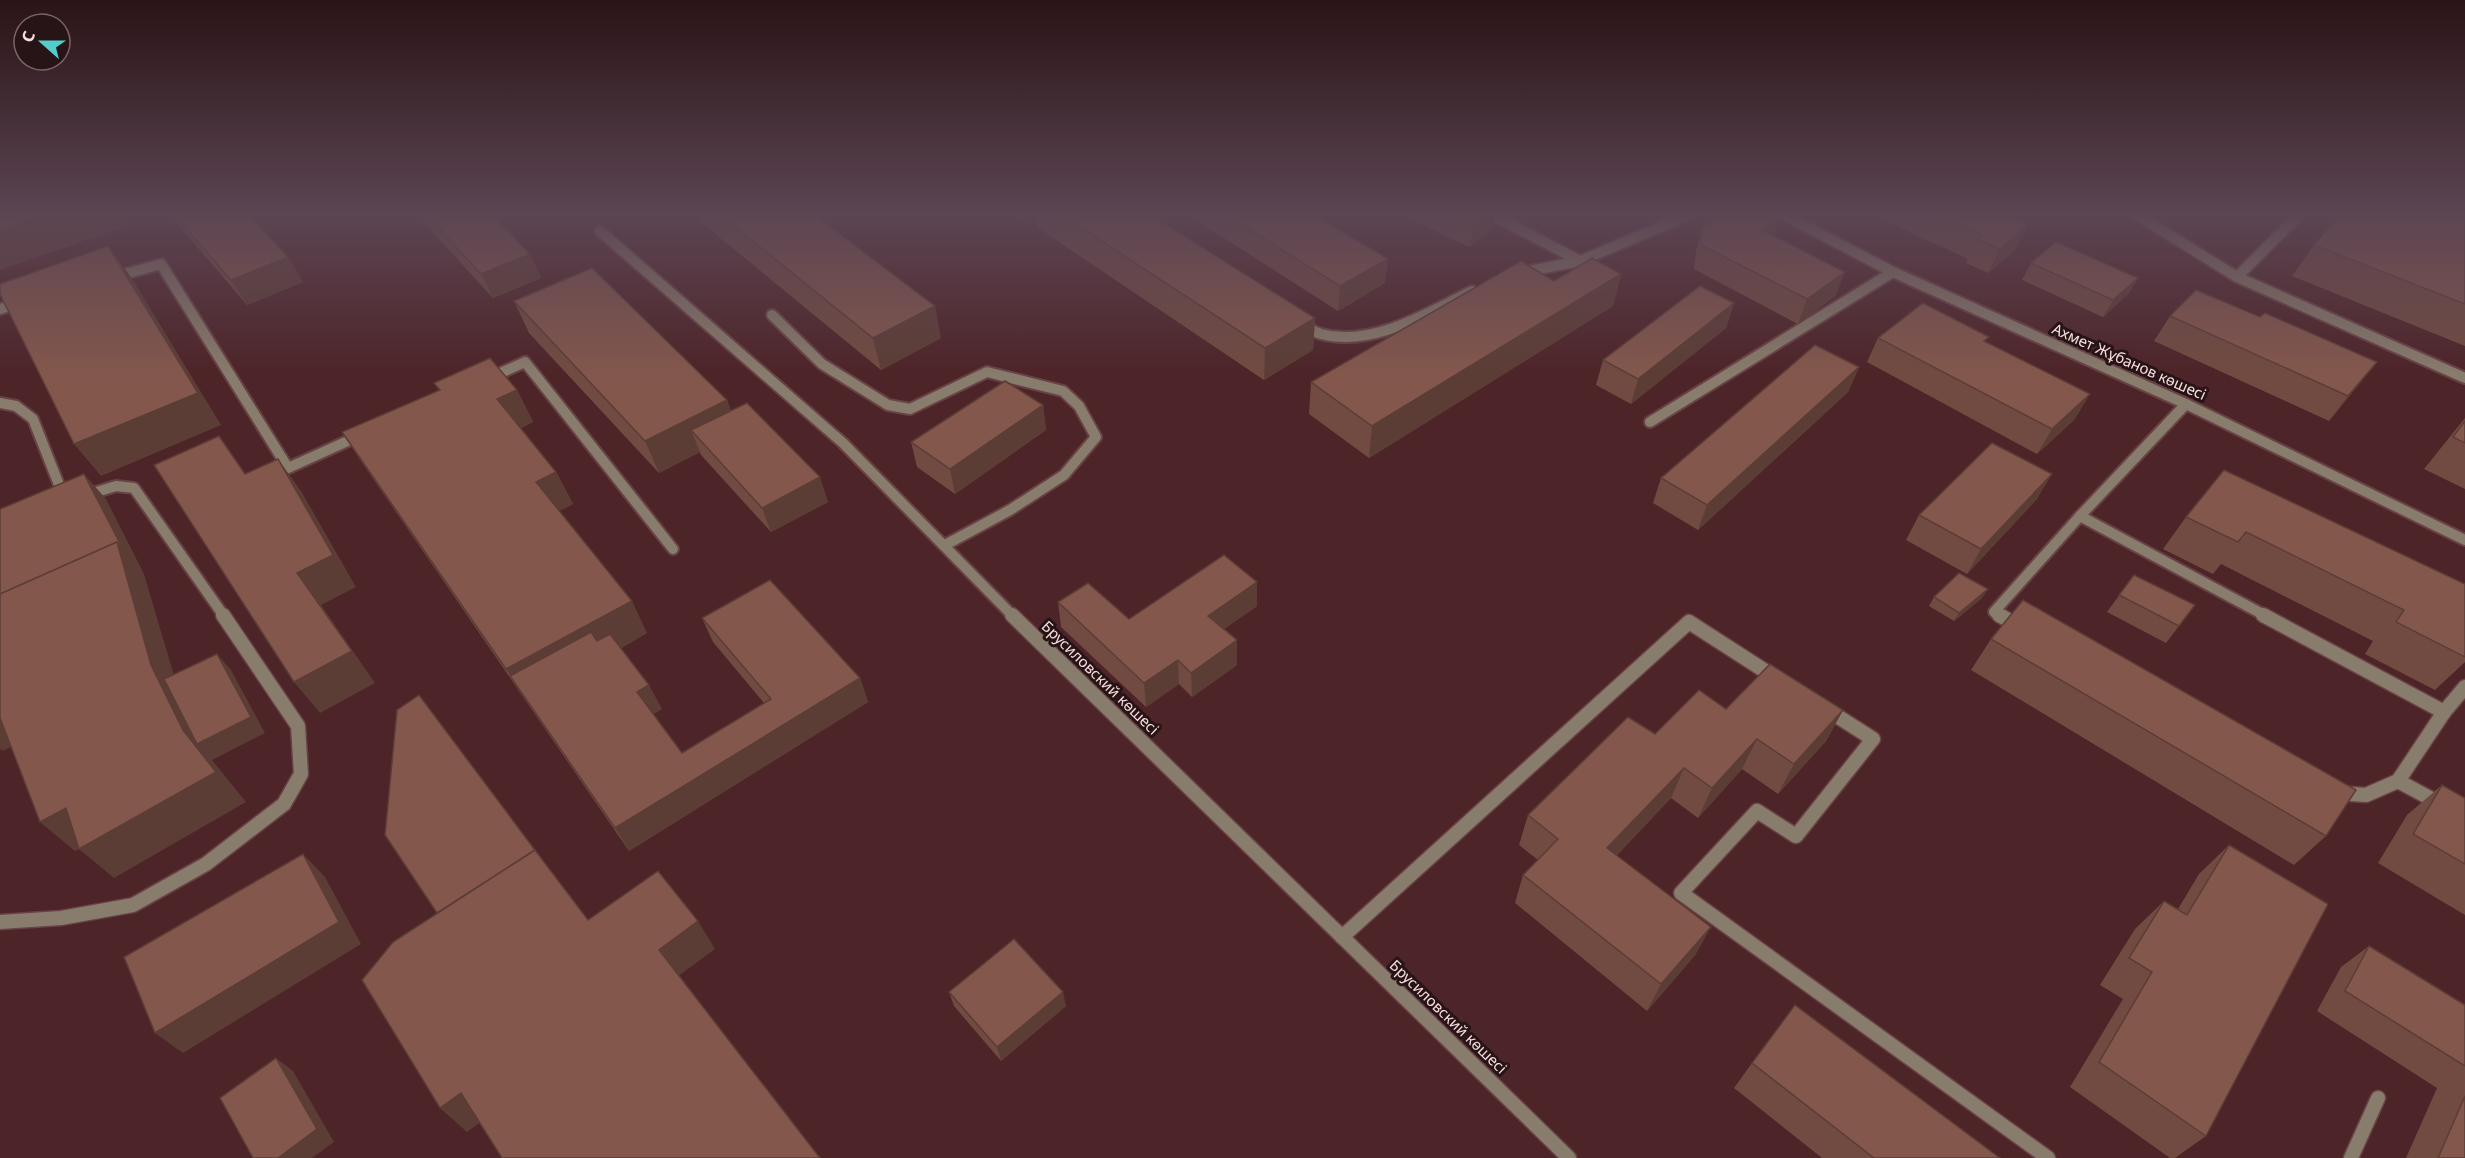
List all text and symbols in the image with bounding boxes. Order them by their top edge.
north arrow [12,12,72,72]
text: С [16,28,40,45]
street label: Ахмет Жұбанов көшесі [2049,318,2209,404]
street label: Брусиловский көшесі [1038,616,1164,738]
street label: Брусиловский көшесі [1386,955,1512,1077]

